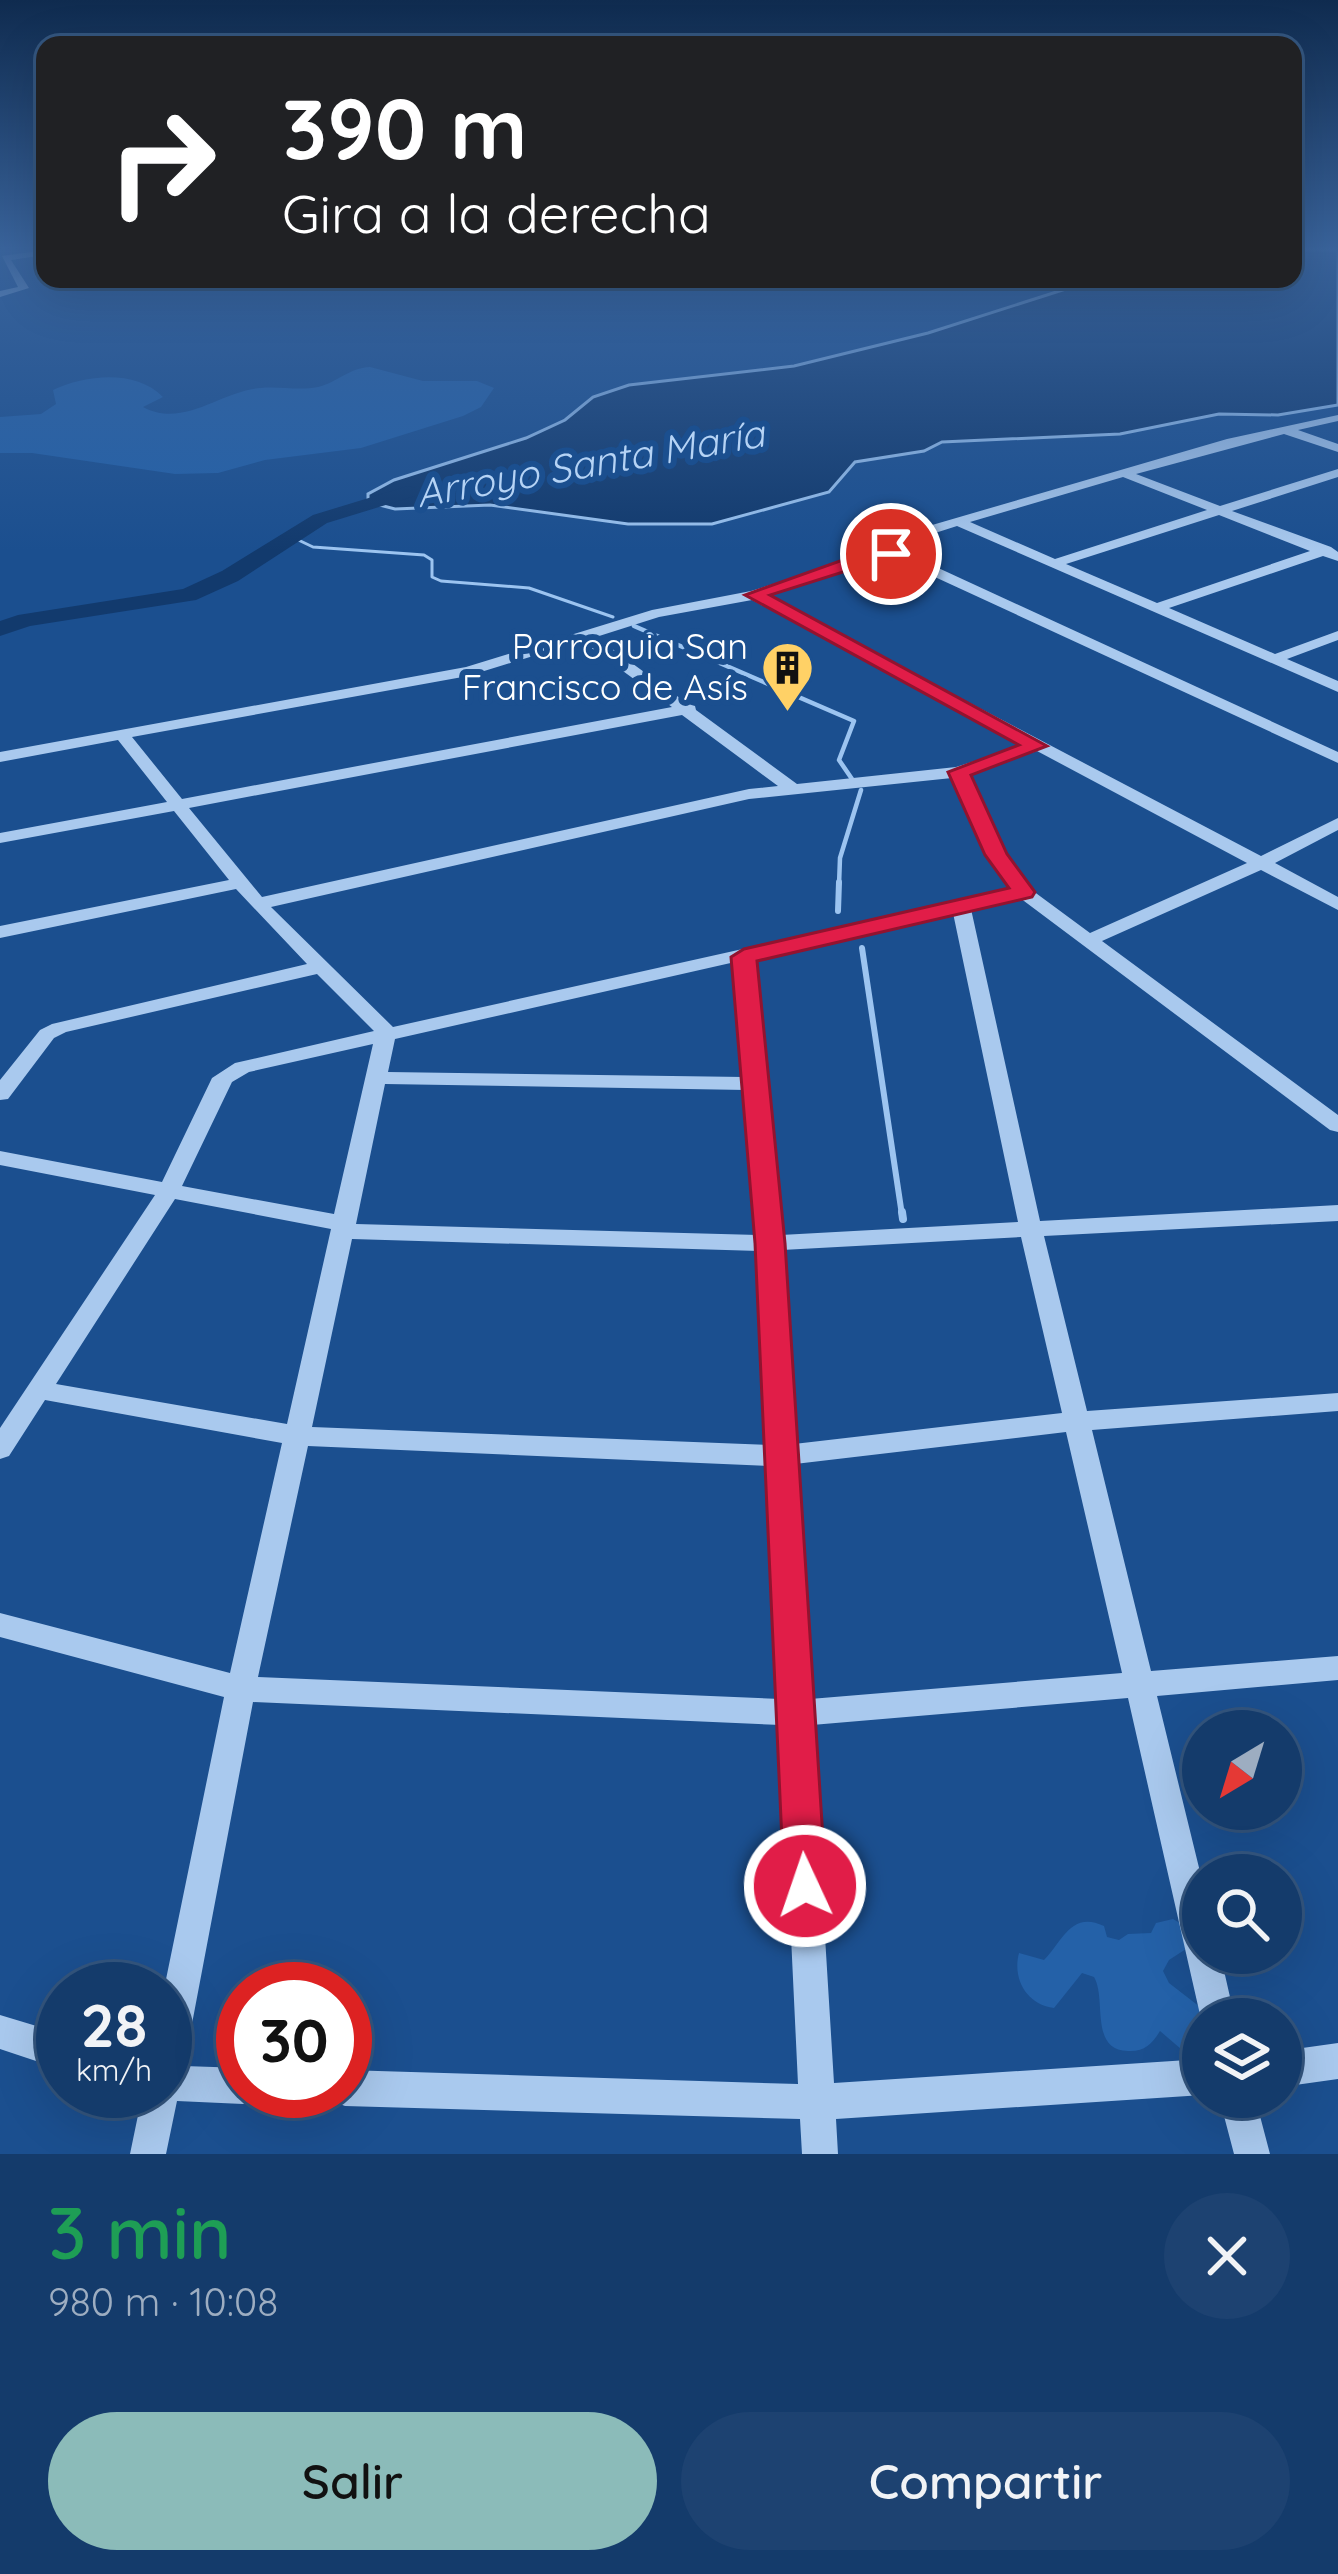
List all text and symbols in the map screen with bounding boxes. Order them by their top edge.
text: 390 m [282,75,527,180]
icon: right [84,84,240,240]
text: Gira a la derecha [282,179,711,247]
water label: Arroyo Santa María [412,407,770,517]
pin [840,503,942,605]
icon: arrive [858,521,924,587]
place label: Parroquia San Francisco de Asís [462,623,748,709]
building icon: Parroquia San Francisco de Asís [759,639,815,713]
north arrow [1182,1710,1302,1830]
map controls [1182,1710,1302,2118]
position arrow [742,1823,868,1949]
button: search [1182,1854,1302,1974]
speed limit sign: 30 [216,1962,372,2118]
text: 28 [80,1987,148,2062]
button: layers [1182,1998,1302,2118]
text: km/h [76,2051,152,2089]
text: 3 min [48,2187,232,2277]
button: close [1164,2193,1290,2319]
text: 980 m · 10:08 [48,2277,278,2326]
button: Salir [48,2412,657,2550]
button: Compartir [681,2412,1290,2550]

